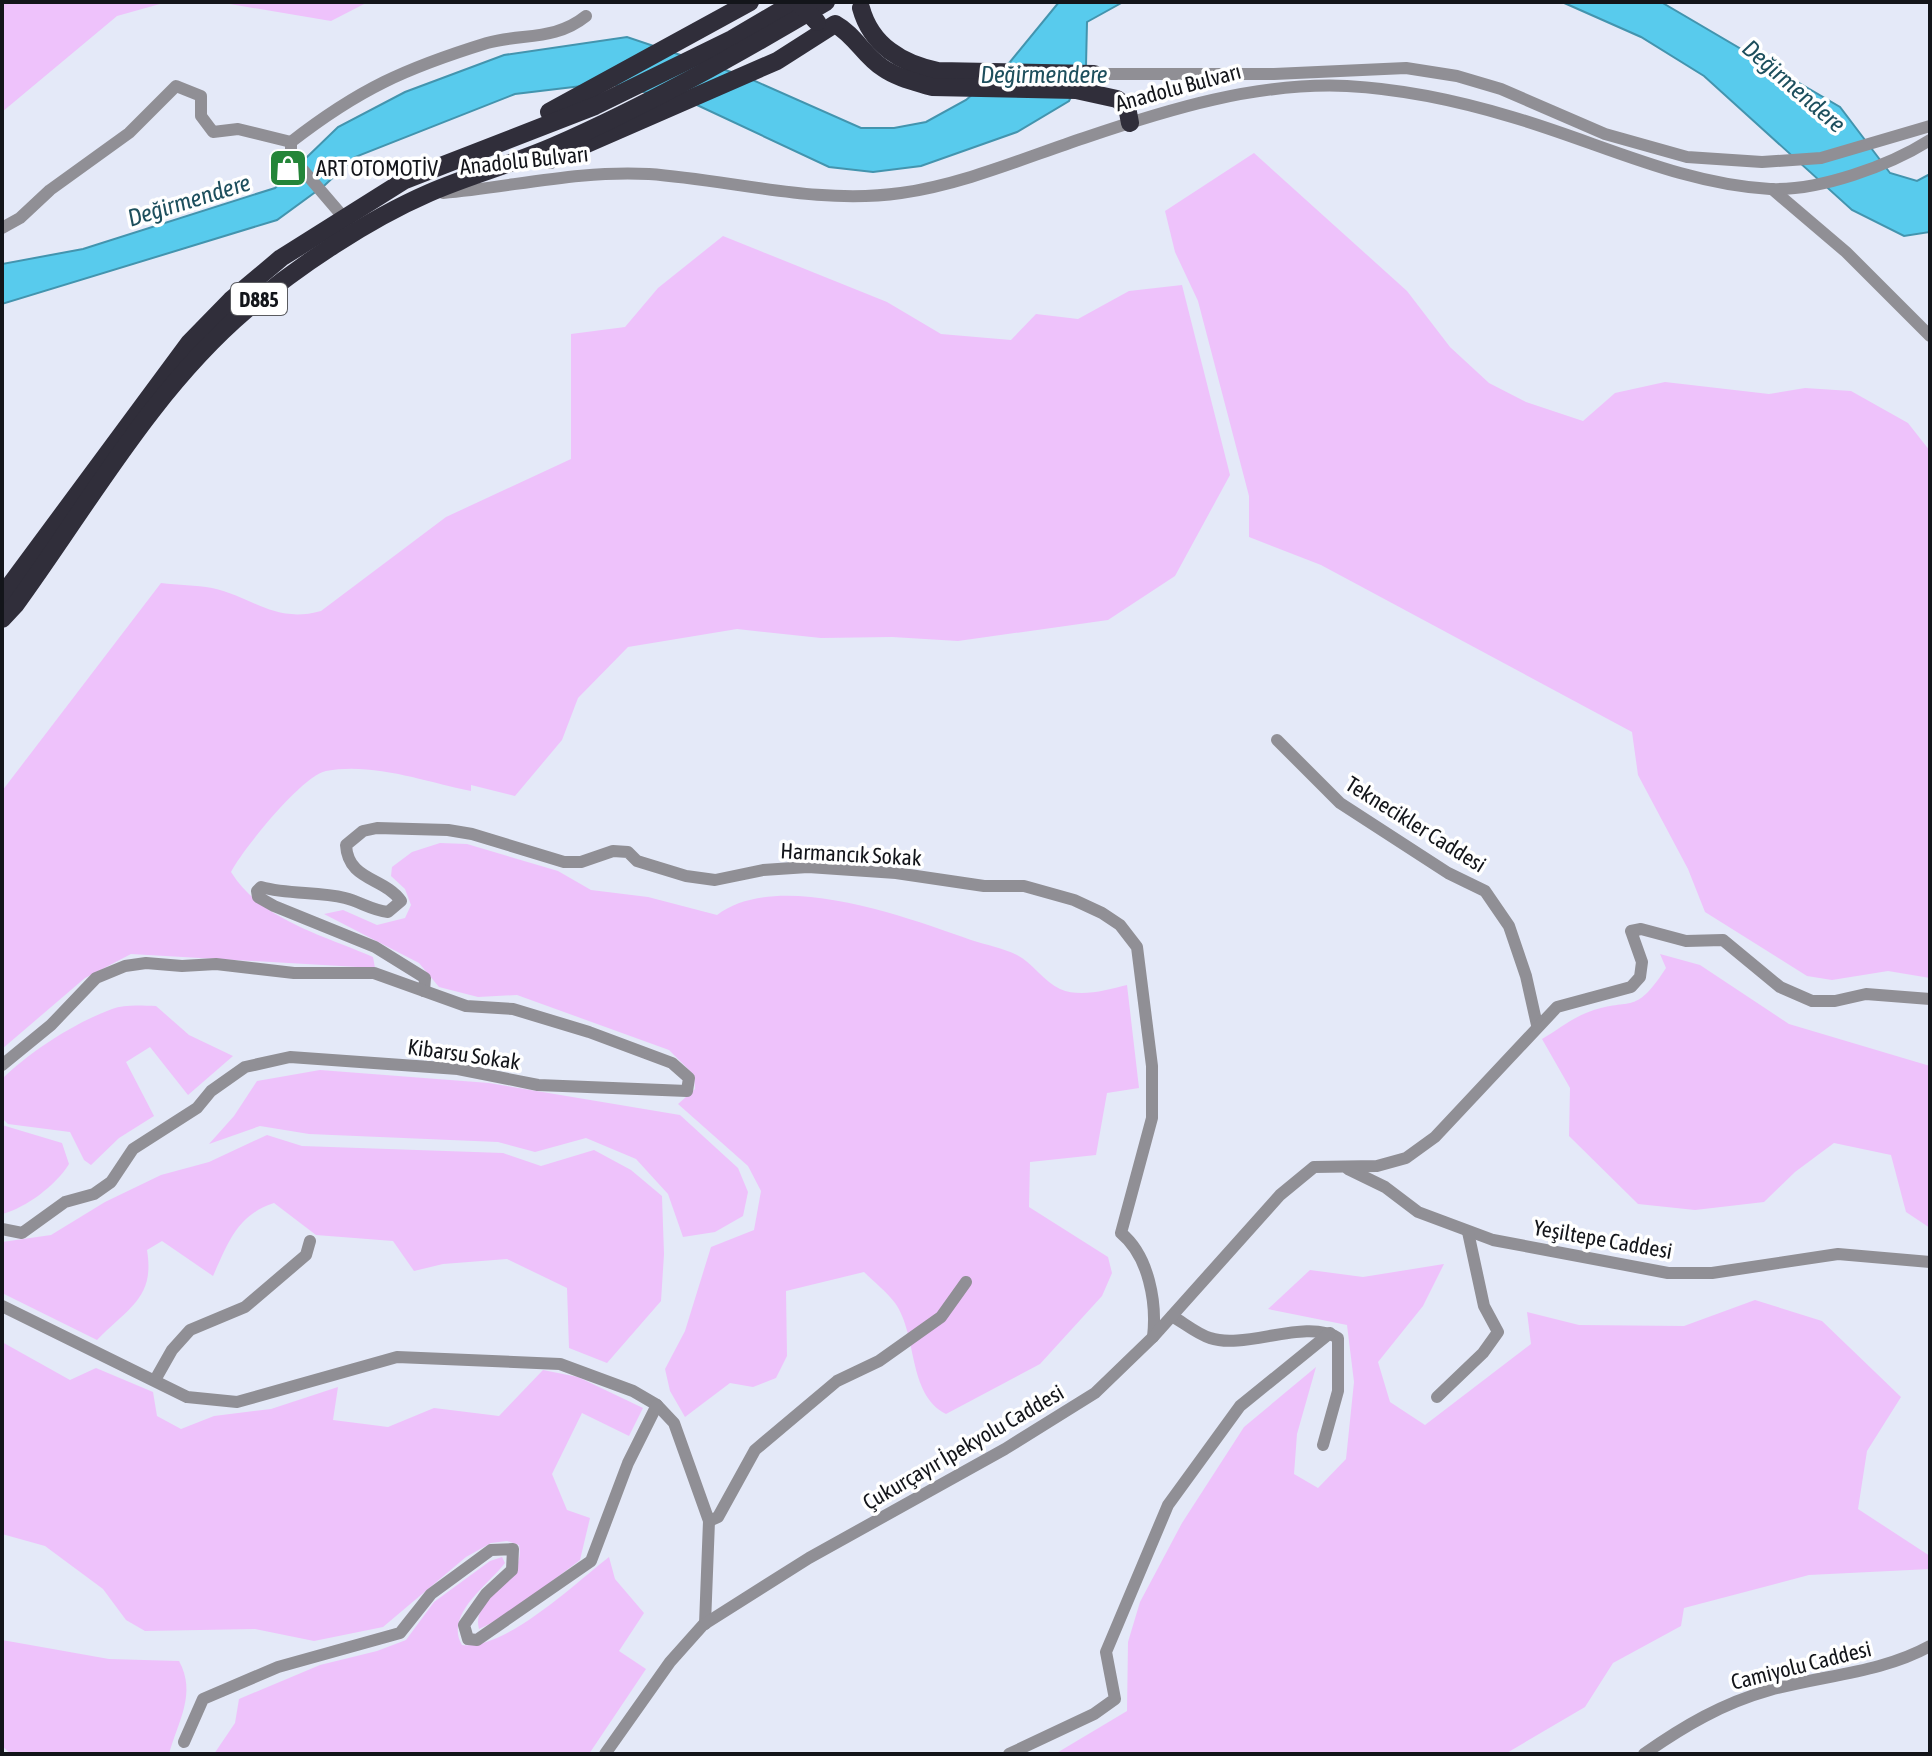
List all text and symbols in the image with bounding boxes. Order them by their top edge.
water label: Değirmendere [1737,34,1851,138]
street label: Anadolu Bulvarı [1112,58,1244,116]
water label: Değirmendere [980,61,1108,88]
street label: Anadolu Bulvarı [458,140,590,180]
shop icon: ART OTOMOTİV [267,147,309,189]
place label: ART OTOMOTİV [316,155,438,181]
water label: Değirmendere [124,168,254,231]
road number: D885 [231,283,287,315]
street label: Teknecikler Caddesi [1341,770,1491,878]
street label: Harmancık Sokak [780,837,923,871]
street label: Kibarsu Sokak [406,1033,522,1075]
street label: Yeşiltepe Caddesi [1532,1214,1674,1264]
street label: Çukurçayır İpekyolu Caddesi [858,1379,1068,1515]
street label: Camiyolu Caddesi [1728,1635,1874,1695]

